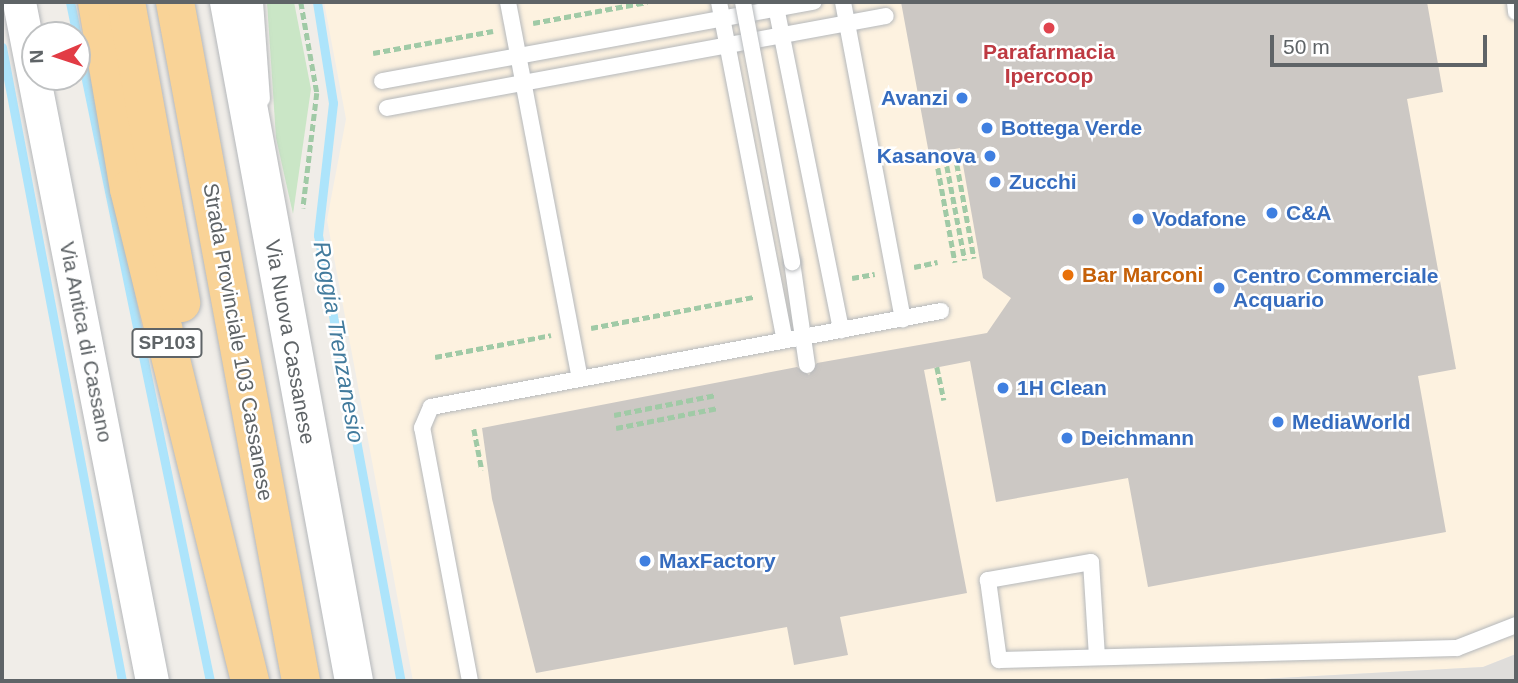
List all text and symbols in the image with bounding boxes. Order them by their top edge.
marker: Parafarmacia Ipercoop [1041,20,1057,36]
north arrow [21,21,91,91]
scale bar [1273,21,1490,65]
text: 50 m [1283,35,1330,58]
place label: Parafarmacia Ipercoop [983,39,1115,89]
text: N [26,49,47,64]
place label: Avanzi [881,85,948,111]
marker: Avanzi [954,90,970,106]
place label: Bottega Verde [1001,115,1142,141]
marker: Bottega Verde [979,120,995,136]
place label: Kasanova [877,143,976,169]
marker: Kasanova [982,148,998,164]
place label: Zucchi [1009,169,1077,195]
marker: Zucchi [987,174,1003,190]
street label: Strada Provinciale 103 Cassanese [198,181,278,503]
place label: C&A [1286,200,1331,226]
marker: C&A [1264,205,1280,221]
place label: Vodafone [1152,206,1246,232]
marker: Vodafone [1130,211,1146,227]
street label: Via Nuova Cassanese [260,238,320,446]
street label: Via Antica di Cassano [54,239,118,445]
water label: Roggia Trenzanesio [308,239,370,445]
place label: Bar Marconi [1082,262,1203,288]
place label: Centro Commerciale Acquario [1233,263,1438,313]
marker: Bar Marconi [1060,267,1076,283]
marker: Centro Commerciale Acquario [1211,280,1227,296]
road number: SP103 [130,328,204,358]
place label: 1H Clean [1017,375,1107,401]
marker: 1H Clean [995,380,1011,396]
place label: MediaWorld [1292,409,1411,435]
marker: MediaWorld [1270,414,1286,430]
place label: Deichmann [1081,425,1194,451]
marker: Deichmann [1059,430,1075,446]
place label: MaxFactory [659,548,776,574]
marker: MaxFactory [637,553,653,569]

